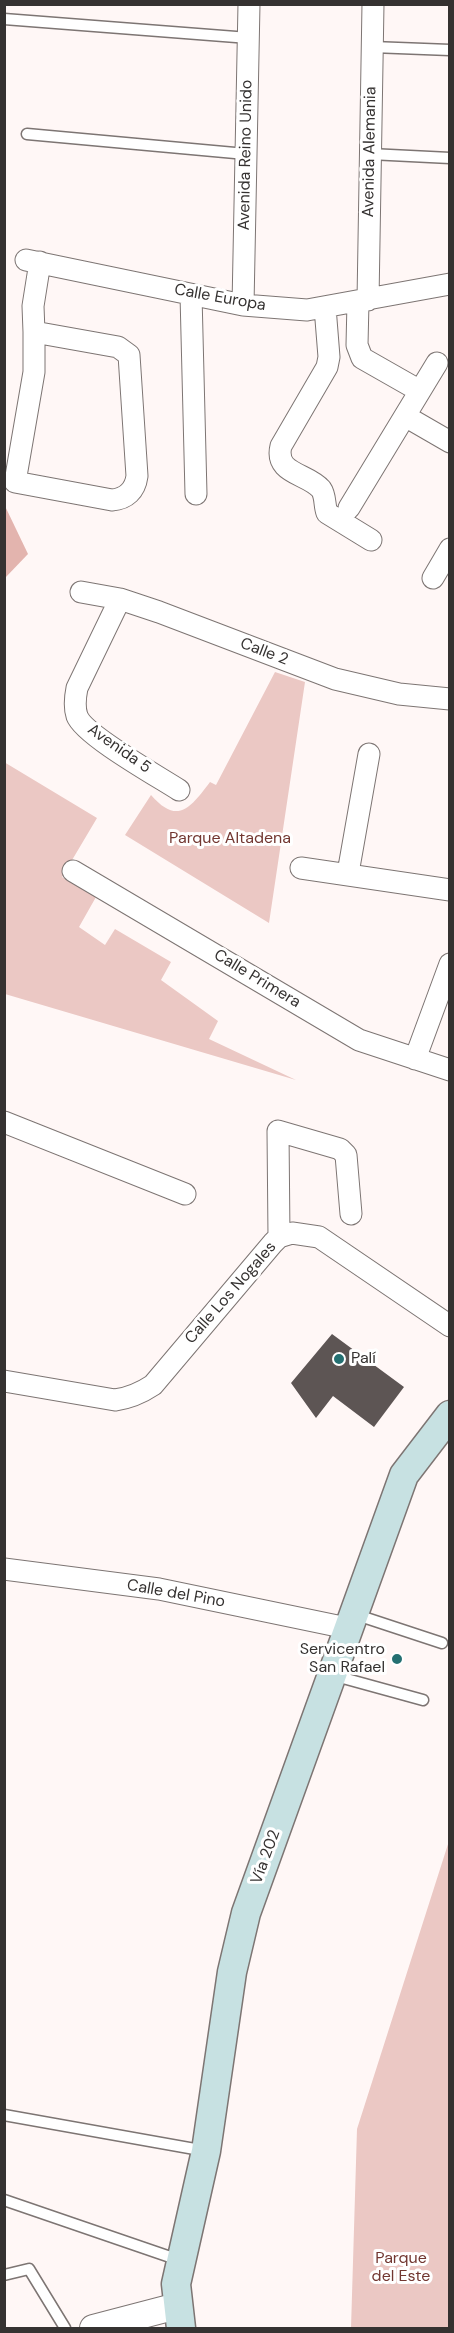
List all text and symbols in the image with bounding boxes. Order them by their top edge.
street label: Avenida Reino Unido [235,79,257,231]
street label: Avenida Alemania [359,86,381,218]
street label: Calle Europa [173,280,267,316]
street label: Calle 2 [237,634,291,670]
street label: Avenida 5 [84,720,154,778]
park label: Parque Altadena [169,829,291,849]
street label: Calle Primera [210,946,304,1012]
street label: Calle Los Nogales [181,1238,281,1348]
place label: Palí [351,1349,376,1369]
marker: Palí [332,1352,346,1366]
street label: Calle del Pino [125,1576,227,1612]
place label: Servicentro San Rafael [300,1640,385,1678]
marker: Servicentro San Rafael [390,1652,404,1666]
street label: Vía 202 [247,1827,285,1887]
park label: Parque del Este [372,2249,430,2287]

